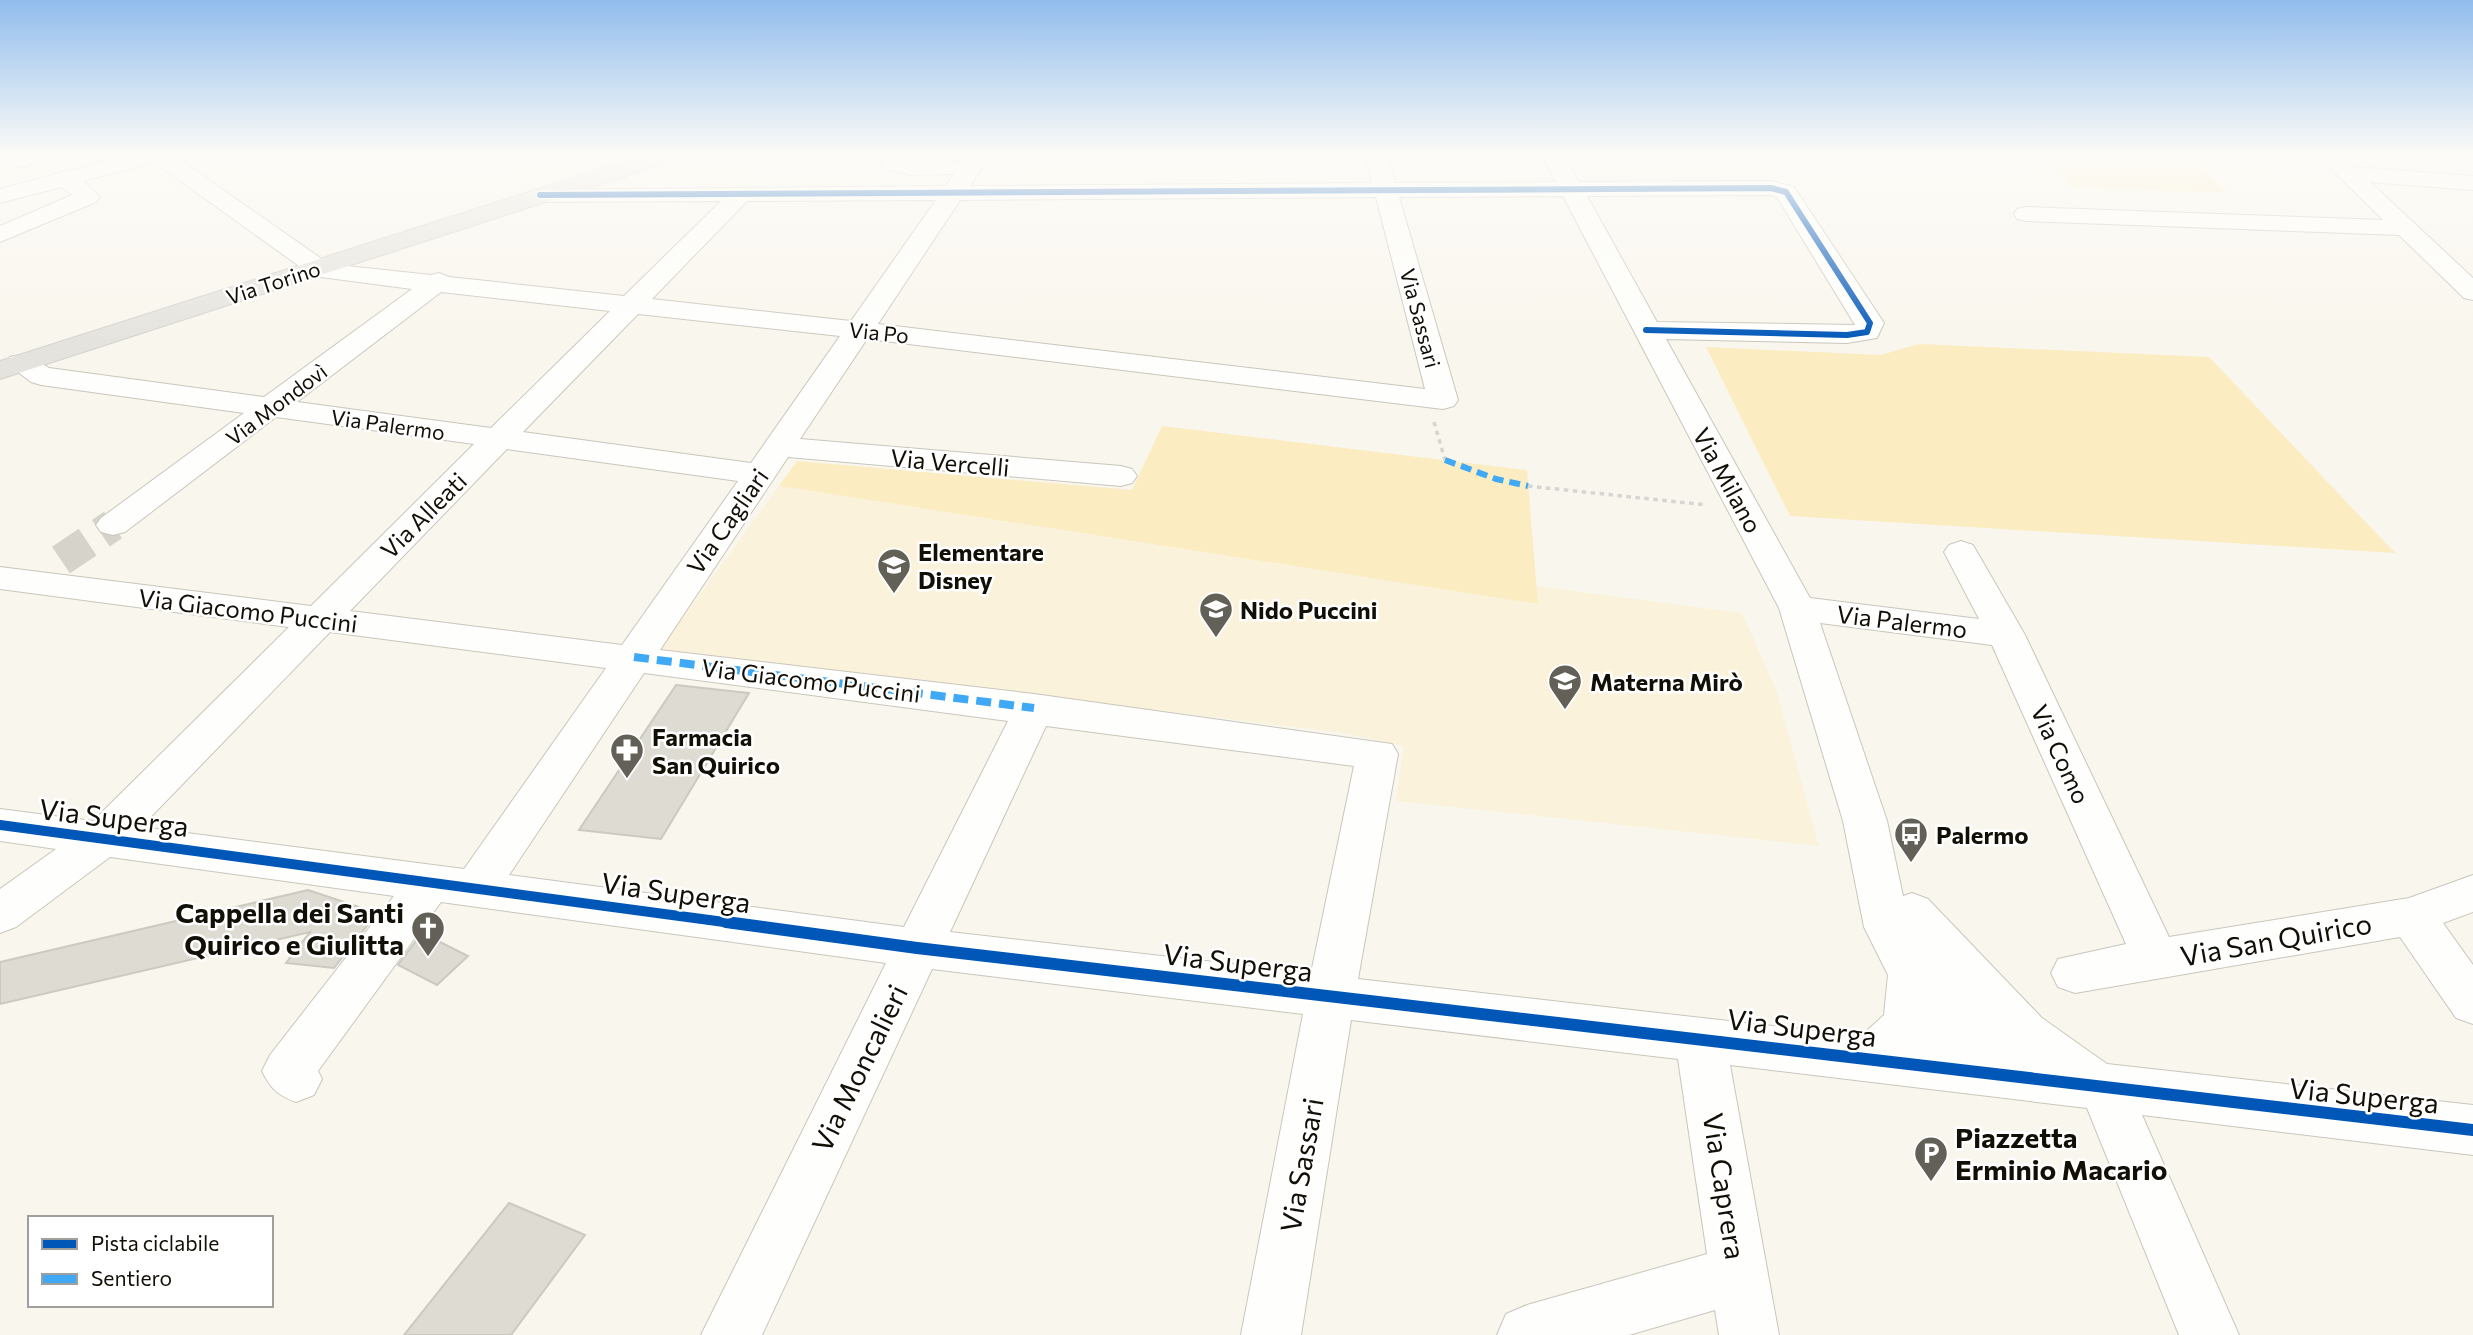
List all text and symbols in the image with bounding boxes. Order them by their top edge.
street label: Via Torino [223,255,323,309]
street label: Via Sassari [1396,266,1446,370]
street label: Via Po [848,316,910,348]
street label: Via Mondovì [221,358,331,450]
street label: Via Palermo [329,404,447,444]
street label: Via Milano [1687,422,1769,538]
street label: Via Vercelli [889,442,1011,482]
street label: Via Cagliari [680,463,774,579]
street label: Via Alleati [374,466,472,564]
place label: Elementare Disney [918,537,1044,594]
school or university icon: Elementare Disney [875,546,913,595]
street label: Via Giacomo Puccini [137,582,359,638]
school or university icon: Nido Puccini [1197,590,1235,639]
place label: Nido Puccini [1240,595,1377,624]
street label: Via Palermo [1835,599,1969,643]
street label: Via Giacomo Puccini [700,652,922,708]
school or university icon: Materna Mirò [1546,662,1584,711]
place label: Materna Mirò [1590,667,1743,696]
street label: Via Como [2025,700,2097,808]
place label: Farmacia San Quirico [652,722,780,779]
pharmacy icon: Farmacia San Quirico [608,731,646,780]
street label: Via Superga [37,791,191,843]
bus stop icon: Palermo [1892,815,1930,864]
place label: Palermo [1936,820,2029,849]
street label: Via Superga [599,865,753,919]
place label: Cappella dei Santi Quirico e Giulitta [175,895,404,961]
street label: Via San Quirico [2178,905,2374,973]
church icon: Cappella dei Santi Quirico e Giulitta [409,909,447,958]
street label: Via Superga [1161,936,1315,988]
street label: Via Moncalieri [804,979,914,1157]
street label: Via Superga [1725,1001,1879,1053]
street label: Via Superga [2287,1070,2441,1120]
street label: Via Sassari [1272,1095,1330,1235]
street label: Via Caprera [1697,1110,1753,1262]
place label: Piazzetta Erminio Macario [1955,1120,2167,1186]
parking icon: Piazzetta Erminio Macario [1912,1134,1950,1183]
legend [28,1216,273,1307]
text: Pista ciclabile [91,1230,219,1255]
text: Sentiero [91,1265,172,1290]

